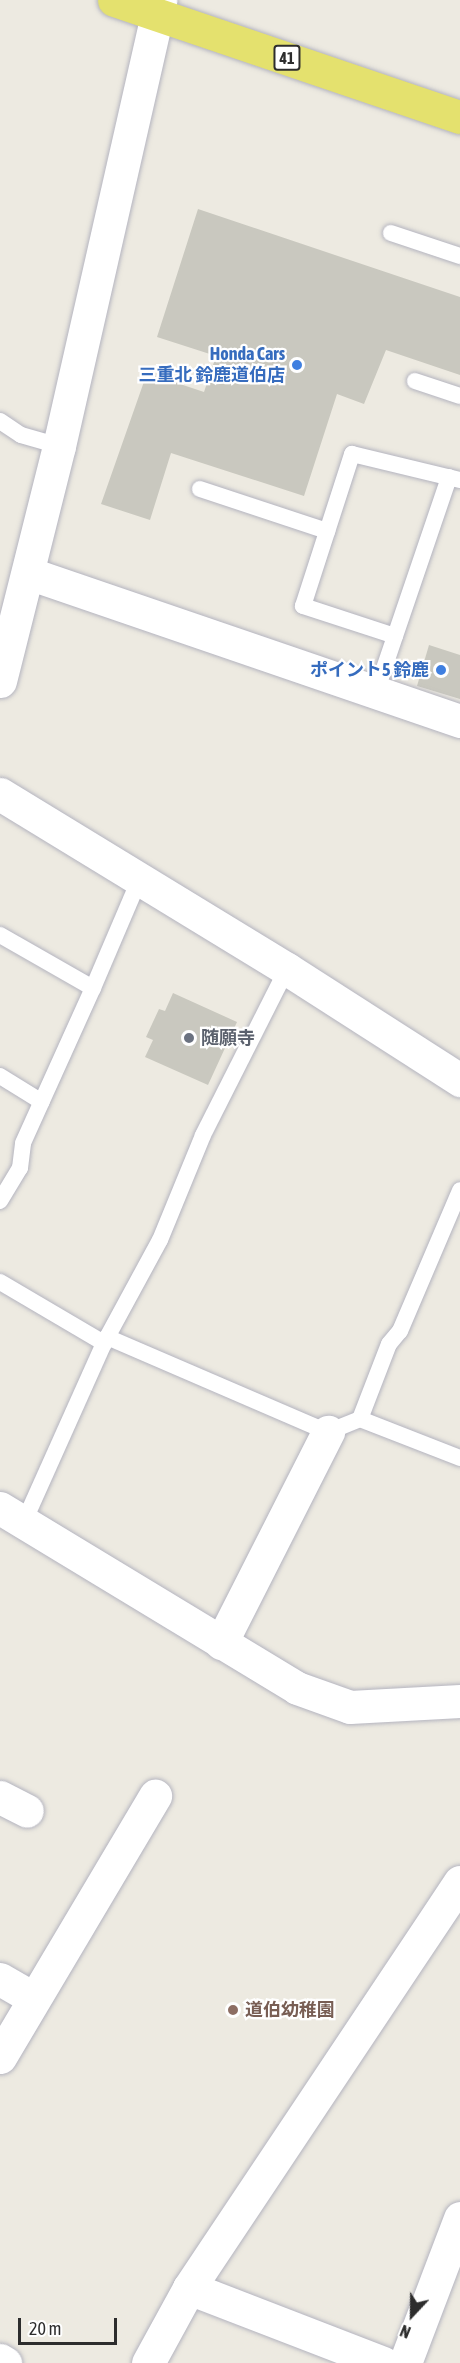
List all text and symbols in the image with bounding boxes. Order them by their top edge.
road number: 41 [272,45,302,71]
place label: Honda Cars 三重北 鈴鹿道伯店 [139,344,285,386]
marker: Honda Cars 三重北 鈴鹿道伯店 [290,358,304,372]
place label: ポイント5 鈴鹿 [310,659,429,681]
marker: ポイント5 鈴鹿 [434,663,448,677]
place label: 随願寺 [201,1027,255,1049]
marker: 随願寺 [182,1031,196,1045]
place label: 道伯幼稚園 [245,1999,335,2021]
marker: 道伯幼稚園 [226,2003,240,2017]
north arrow [382,2285,442,2345]
scale bar [21,2306,120,2344]
text: 20 m [29,2318,61,2339]
text: N [398,2322,413,2342]

